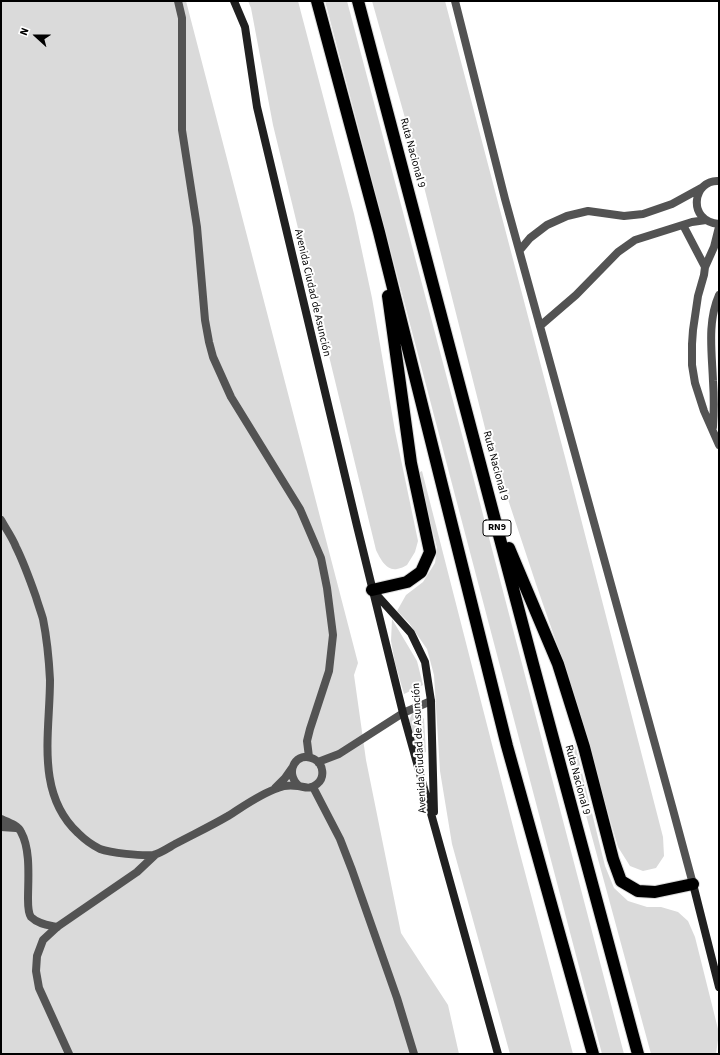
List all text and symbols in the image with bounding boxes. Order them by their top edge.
north arrow [16,16,56,56]
text: N [16,25,33,38]
street label: Ruta Nacional 9 [396,117,428,189]
street label: Avenida Ciudad de Asunción [291,228,333,358]
street label: Ruta Nacional 9 [479,430,511,502]
road number: RN9 [483,520,511,536]
street label: Avenida Ciudad de Asunción [410,683,430,813]
street label: Ruta Nacional 9 [561,744,593,816]

